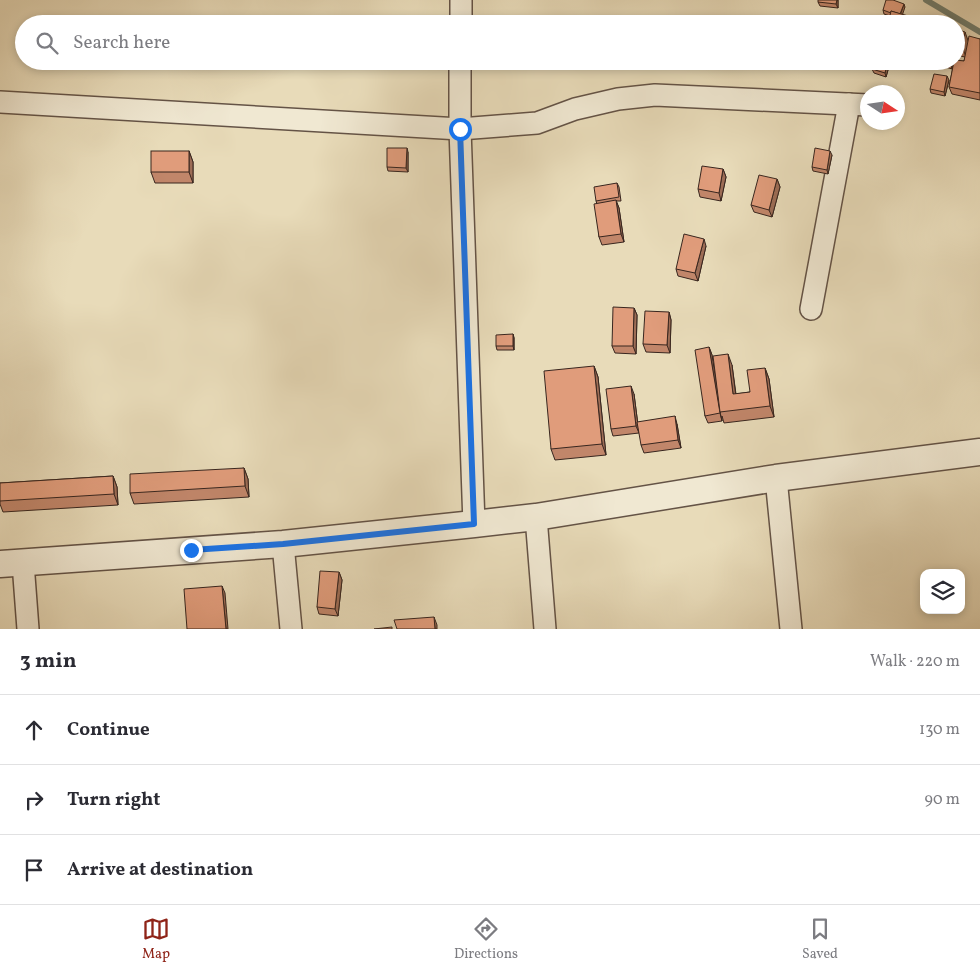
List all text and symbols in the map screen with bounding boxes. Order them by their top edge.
search box [15,15,965,70]
icon: search [33,29,61,57]
text: Search here [73,30,170,56]
north arrow [860,85,905,130]
route start [449,118,472,141]
route end [180,539,203,562]
map controls [920,569,965,614]
button: layers [920,569,965,614]
text: 3 min [20,647,76,676]
text: Walk · 220 m [870,651,960,673]
icon: ahead [20,716,48,744]
text: Continue [67,717,150,743]
text: 130 m [919,719,960,741]
icon: right [20,786,48,814]
text: Turn right [67,787,160,813]
text: 90 m [924,789,960,811]
icon: arrive [20,856,48,884]
text: Arrive at destination [67,857,253,883]
tab: Map [142,915,170,964]
tab: Directions [454,915,518,964]
tab: Saved [802,915,838,964]

